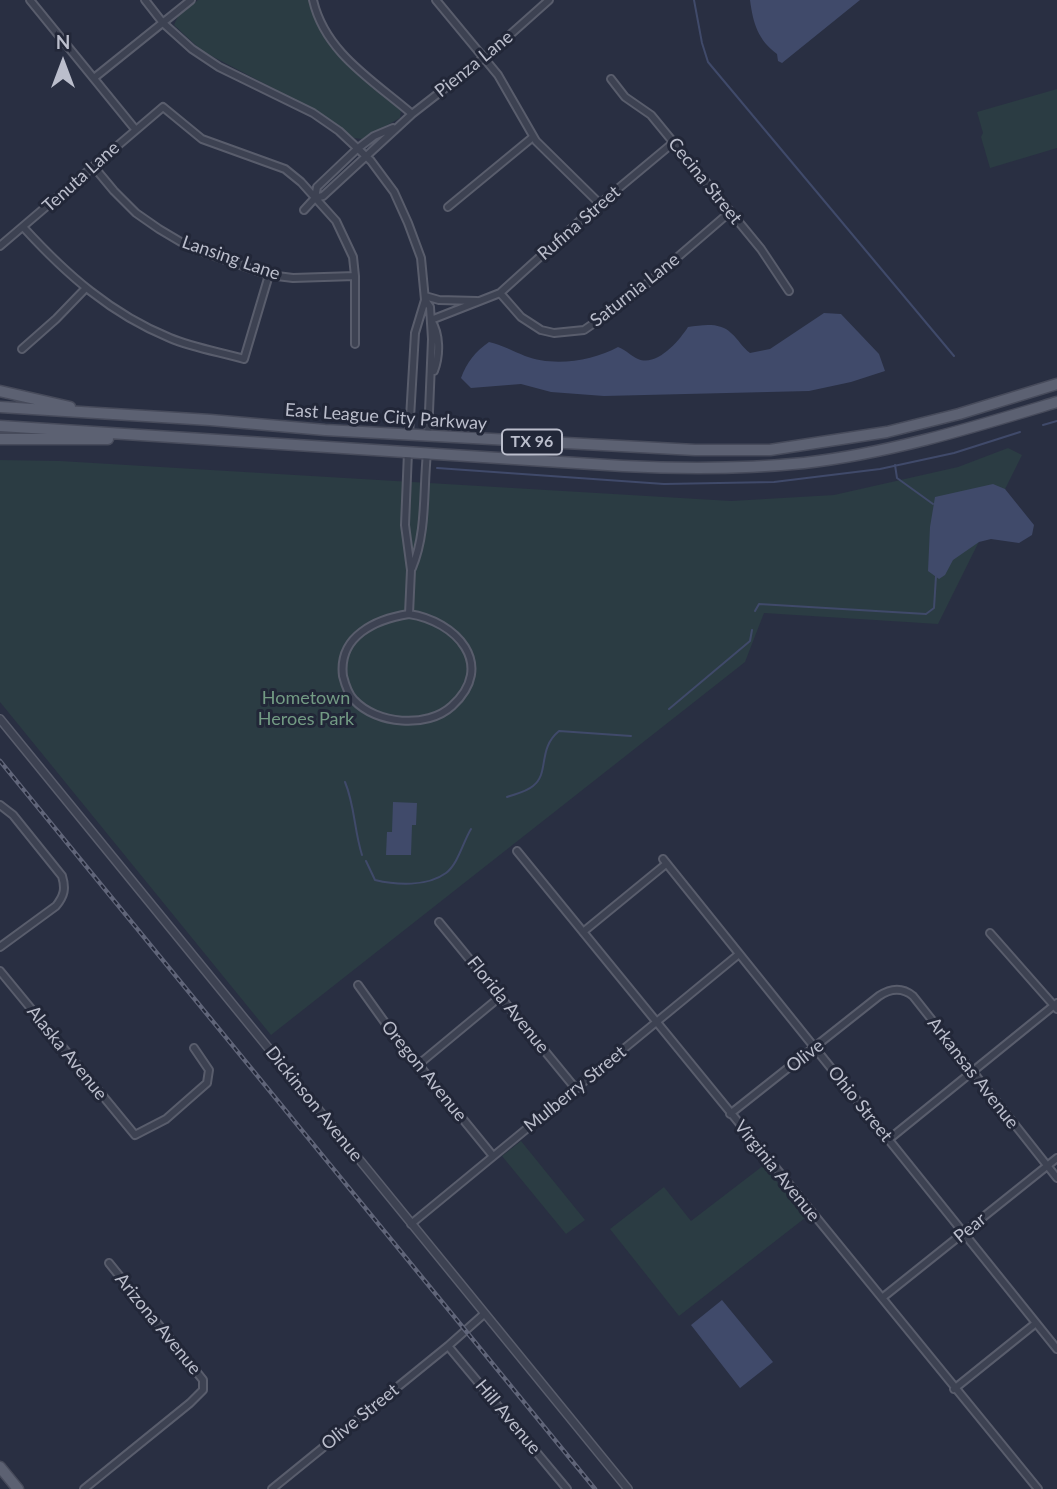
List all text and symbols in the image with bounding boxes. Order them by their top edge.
street label: Pienza Lane [431,26,517,102]
north arrow [28,28,98,98]
text: N [56,30,70,53]
street label: Cecina Street [663,133,747,229]
street label: Tenuta Lane [38,137,124,217]
street label: Rufina Street [533,181,625,265]
street label: Lansing Lane [179,231,283,285]
street label: Saturnia Lane [586,249,684,331]
street label: East League City Parkway [284,399,488,435]
road number: TX 96 [502,430,562,454]
park label: Hometown Heroes Park [258,687,354,730]
street label: Florida Avenue [462,952,554,1058]
street label: Alaska Avenue [22,1001,112,1105]
street label: Arkansas Avenue [923,1013,1023,1133]
street label: Oregon Avenue [377,1016,471,1126]
street label: Olive [782,1035,828,1077]
street label: Mulberry Street [520,1041,630,1137]
street label: Dickinson Avenue [261,1042,367,1166]
street label: Ohio Street [823,1062,897,1146]
street label: Virginia Avenue [730,1116,824,1226]
street label: Pear [949,1208,991,1248]
street label: Arizona Avenue [110,1269,206,1379]
street label: Hill Avenue [471,1375,545,1459]
street label: Olive Street [317,1379,403,1455]

